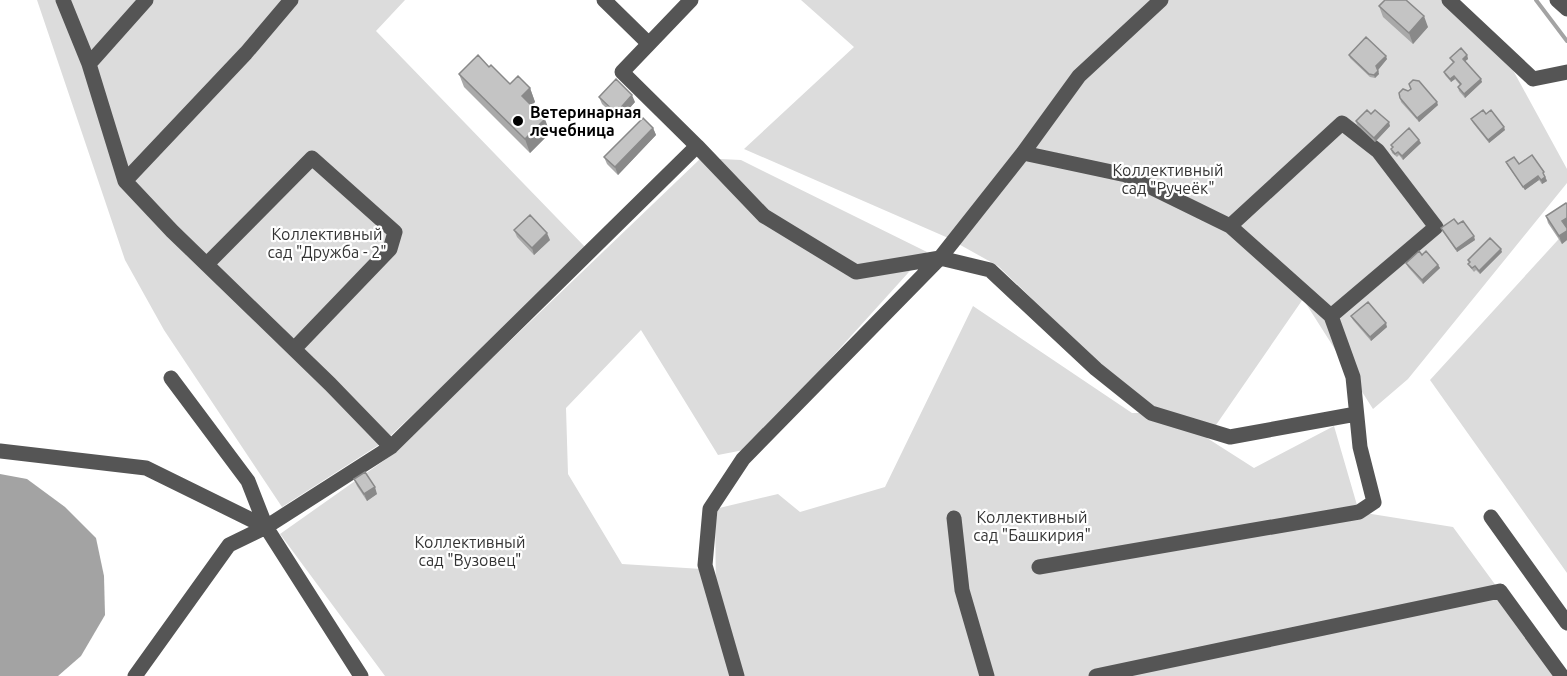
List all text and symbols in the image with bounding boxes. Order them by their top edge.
place label: Ветеринарная лечебница [530,103,642,139]
marker: Ветеринарная лечебница [511,114,525,128]
park label: Коллективный сад "Ручеёк" [1113,161,1223,197]
park label: Коллективный сад "Дружба - 2" [267,225,387,261]
park label: Коллективный сад "Башкирия" [973,508,1091,544]
park label: Коллективный сад "Вузовец" [415,533,525,569]

